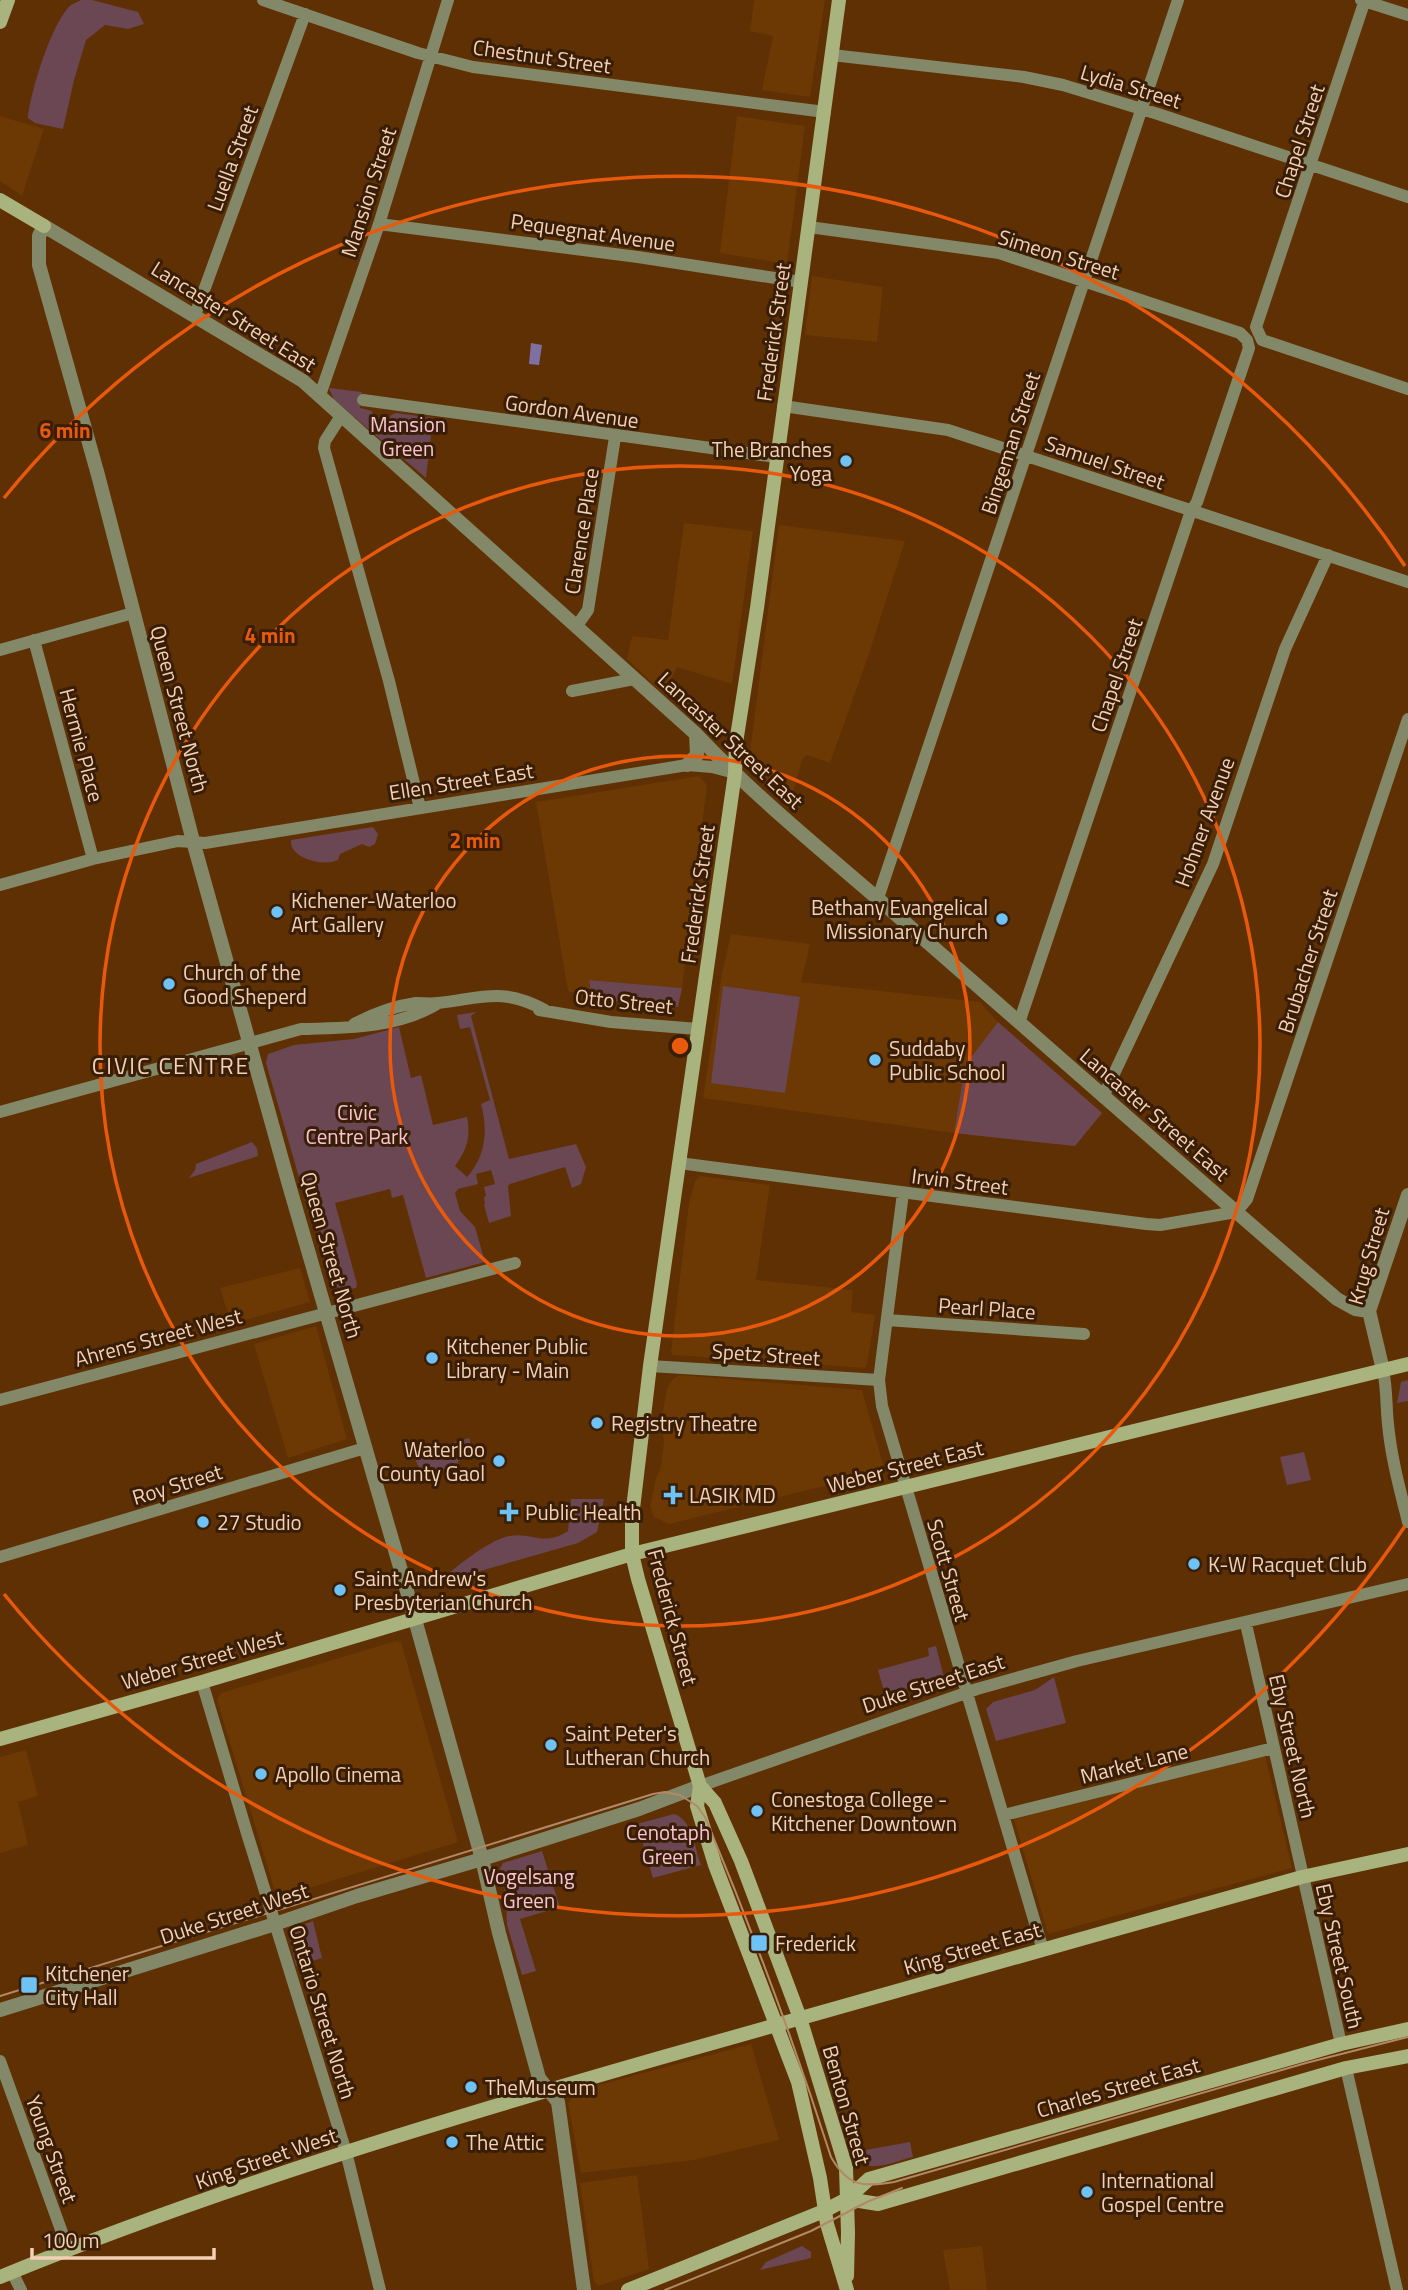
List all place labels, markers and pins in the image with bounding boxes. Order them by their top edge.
place label: The Branches Yoga [712,433,832,489]
marker: The Branches Yoga [838,453,854,469]
place label: Kichener-Waterloo Art Gallery [291,884,457,940]
place label: Bethany Evangelical Missionary Church [811,891,988,947]
marker: Kichener-Waterloo Art Gallery [269,904,285,920]
marker: Bethany Evangelical Missionary Church [994,911,1010,927]
place label: Church of the Good Sheperd [183,956,307,1012]
marker: Church of the Good Sheperd [161,976,177,992]
place label: Suddaby Public School [889,1032,1006,1088]
centre of rings [668,1034,692,1058]
marker: Suddaby Public School [867,1052,883,1068]
place label: Kitchener Public Library - Main [446,1330,588,1386]
marker: Kitchener Public Library - Main [424,1350,440,1366]
place label: Registry Theatre [611,1407,757,1439]
marker: Registry Theatre [589,1415,605,1431]
place label: Waterloo County Gaol [379,1433,485,1489]
marker: Waterloo County Gaol [491,1453,507,1469]
place label: LASIK MD [689,1479,776,1511]
marker: LASIK MD [663,1485,683,1505]
place label: Public Health [525,1496,642,1528]
marker: Public Health [499,1502,519,1522]
place label: 27 Studio [217,1506,302,1538]
marker: 27 Studio [195,1514,211,1530]
place label: K-W Racquet Club [1208,1548,1367,1580]
marker: K-W Racquet Club [1186,1556,1202,1572]
place label: Saint Andrew's Presbyterian Church [354,1562,532,1618]
marker: Saint Andrew's Presbyterian Church [332,1582,348,1598]
place label: Saint Peter's Lutheran Church [565,1717,710,1773]
marker: Saint Peter's Lutheran Church [543,1737,559,1753]
place label: Apollo Cinema [275,1758,402,1790]
marker: Apollo Cinema [253,1766,269,1782]
place label: Conestoga College - Kitchener Downtown [771,1783,957,1839]
marker: Conestoga College - Kitchener Downtown [749,1803,765,1819]
place label: Frederick [775,1927,856,1959]
marker: Frederick [749,1933,769,1953]
place label: Kitchener City Hall [45,1957,129,2013]
marker: Kitchener City Hall [19,1975,39,1995]
place label: TheMuseum [485,2071,596,2103]
marker: TheMuseum [463,2079,479,2095]
place label: The Attic [466,2126,544,2158]
marker: The Attic [444,2134,460,2150]
place label: International Gospel Centre [1101,2164,1224,2220]
marker: International Gospel Centre [1079,2184,1095,2200]

